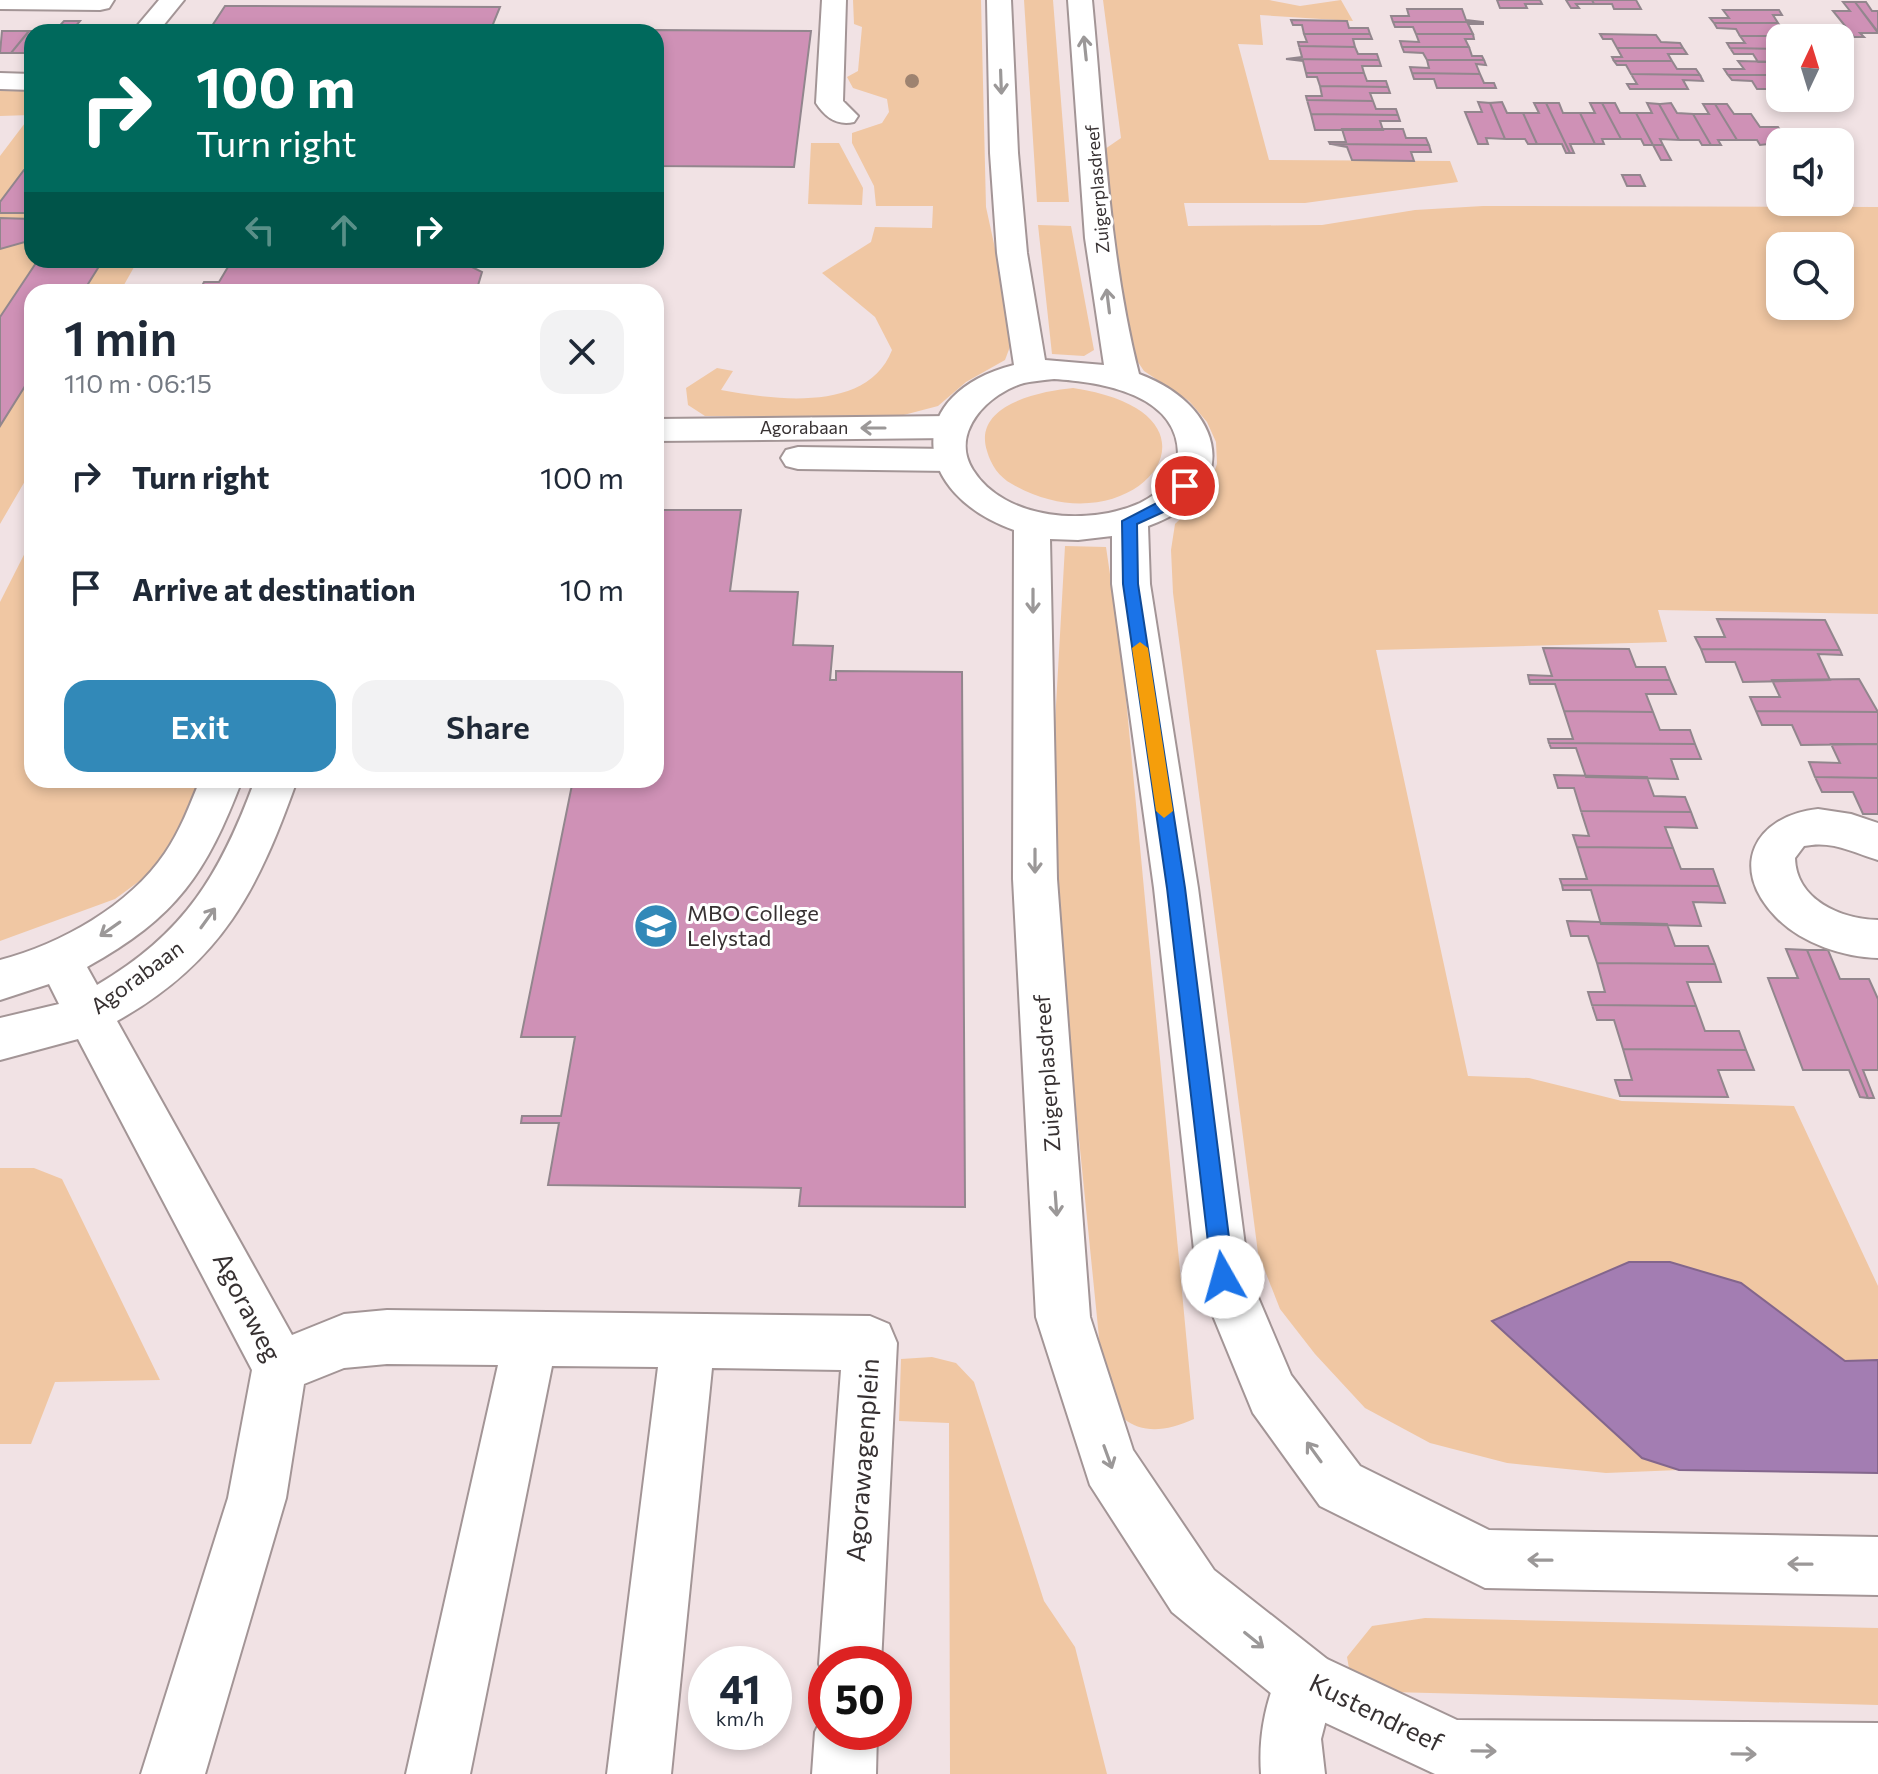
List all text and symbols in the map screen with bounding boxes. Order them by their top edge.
north arrow [1766,24,1854,112]
map controls [1766,24,1854,320]
one-way arrow [1077,35,1092,62]
text: 100 m [196,51,355,120]
icon: right [64,56,168,160]
one-way arrow [994,68,1009,95]
text: Turn right [196,120,357,164]
street label: Zuigerplasdreef [1080,123,1114,254]
button: sound [1766,128,1854,216]
icon: left [238,208,282,252]
icon: ahead [322,208,366,252]
icon: right [406,208,450,252]
button: search [1766,232,1854,320]
one-way arrow [1101,288,1116,315]
text: 1 min [64,307,177,366]
button: close [540,310,624,394]
text: 110 m · 06:15 [64,367,212,398]
street label: Agorabaan [760,416,848,438]
one-way arrow [860,420,887,436]
pin [1151,452,1219,520]
icon: right [64,454,108,498]
text: Turn right [132,458,269,495]
text: 100 m [540,458,624,495]
icon: arrive [1163,464,1207,508]
icon: arrive [64,566,108,610]
text: Arrive at destination [132,570,416,607]
text: 10 m [560,570,624,607]
one-way arrow [1025,587,1040,614]
button: Exit [64,680,336,772]
button: Share [352,680,624,772]
one-way arrow [1027,847,1043,874]
place label: MBO College Lelystad [687,899,819,951]
school or university icon: MBO College Lelystad [632,902,680,950]
one-way arrow [200,908,216,930]
one-way arrow [100,921,122,937]
street label: Agorabaan [85,934,188,1019]
street label: Zuigerplasdreef [1028,993,1065,1153]
one-way arrow [1049,1190,1064,1217]
position arrow [1181,1235,1265,1319]
street label: Agoraweg [208,1247,289,1366]
street label: Agorawagenplein [839,1357,884,1563]
one-way arrow [1306,1442,1323,1463]
one-way arrow [1102,1444,1116,1469]
one-way arrow [1527,1552,1554,1567]
one-way arrow [1787,1557,1814,1572]
one-way arrow [1243,1631,1263,1649]
speed limit sign: 50 [808,1646,912,1750]
text: 41 [719,1663,761,1712]
street label: Kustendreef [1305,1666,1449,1758]
text: km/h [716,1706,764,1730]
one-way arrow [1470,1743,1497,1759]
one-way arrow [1730,1746,1757,1762]

